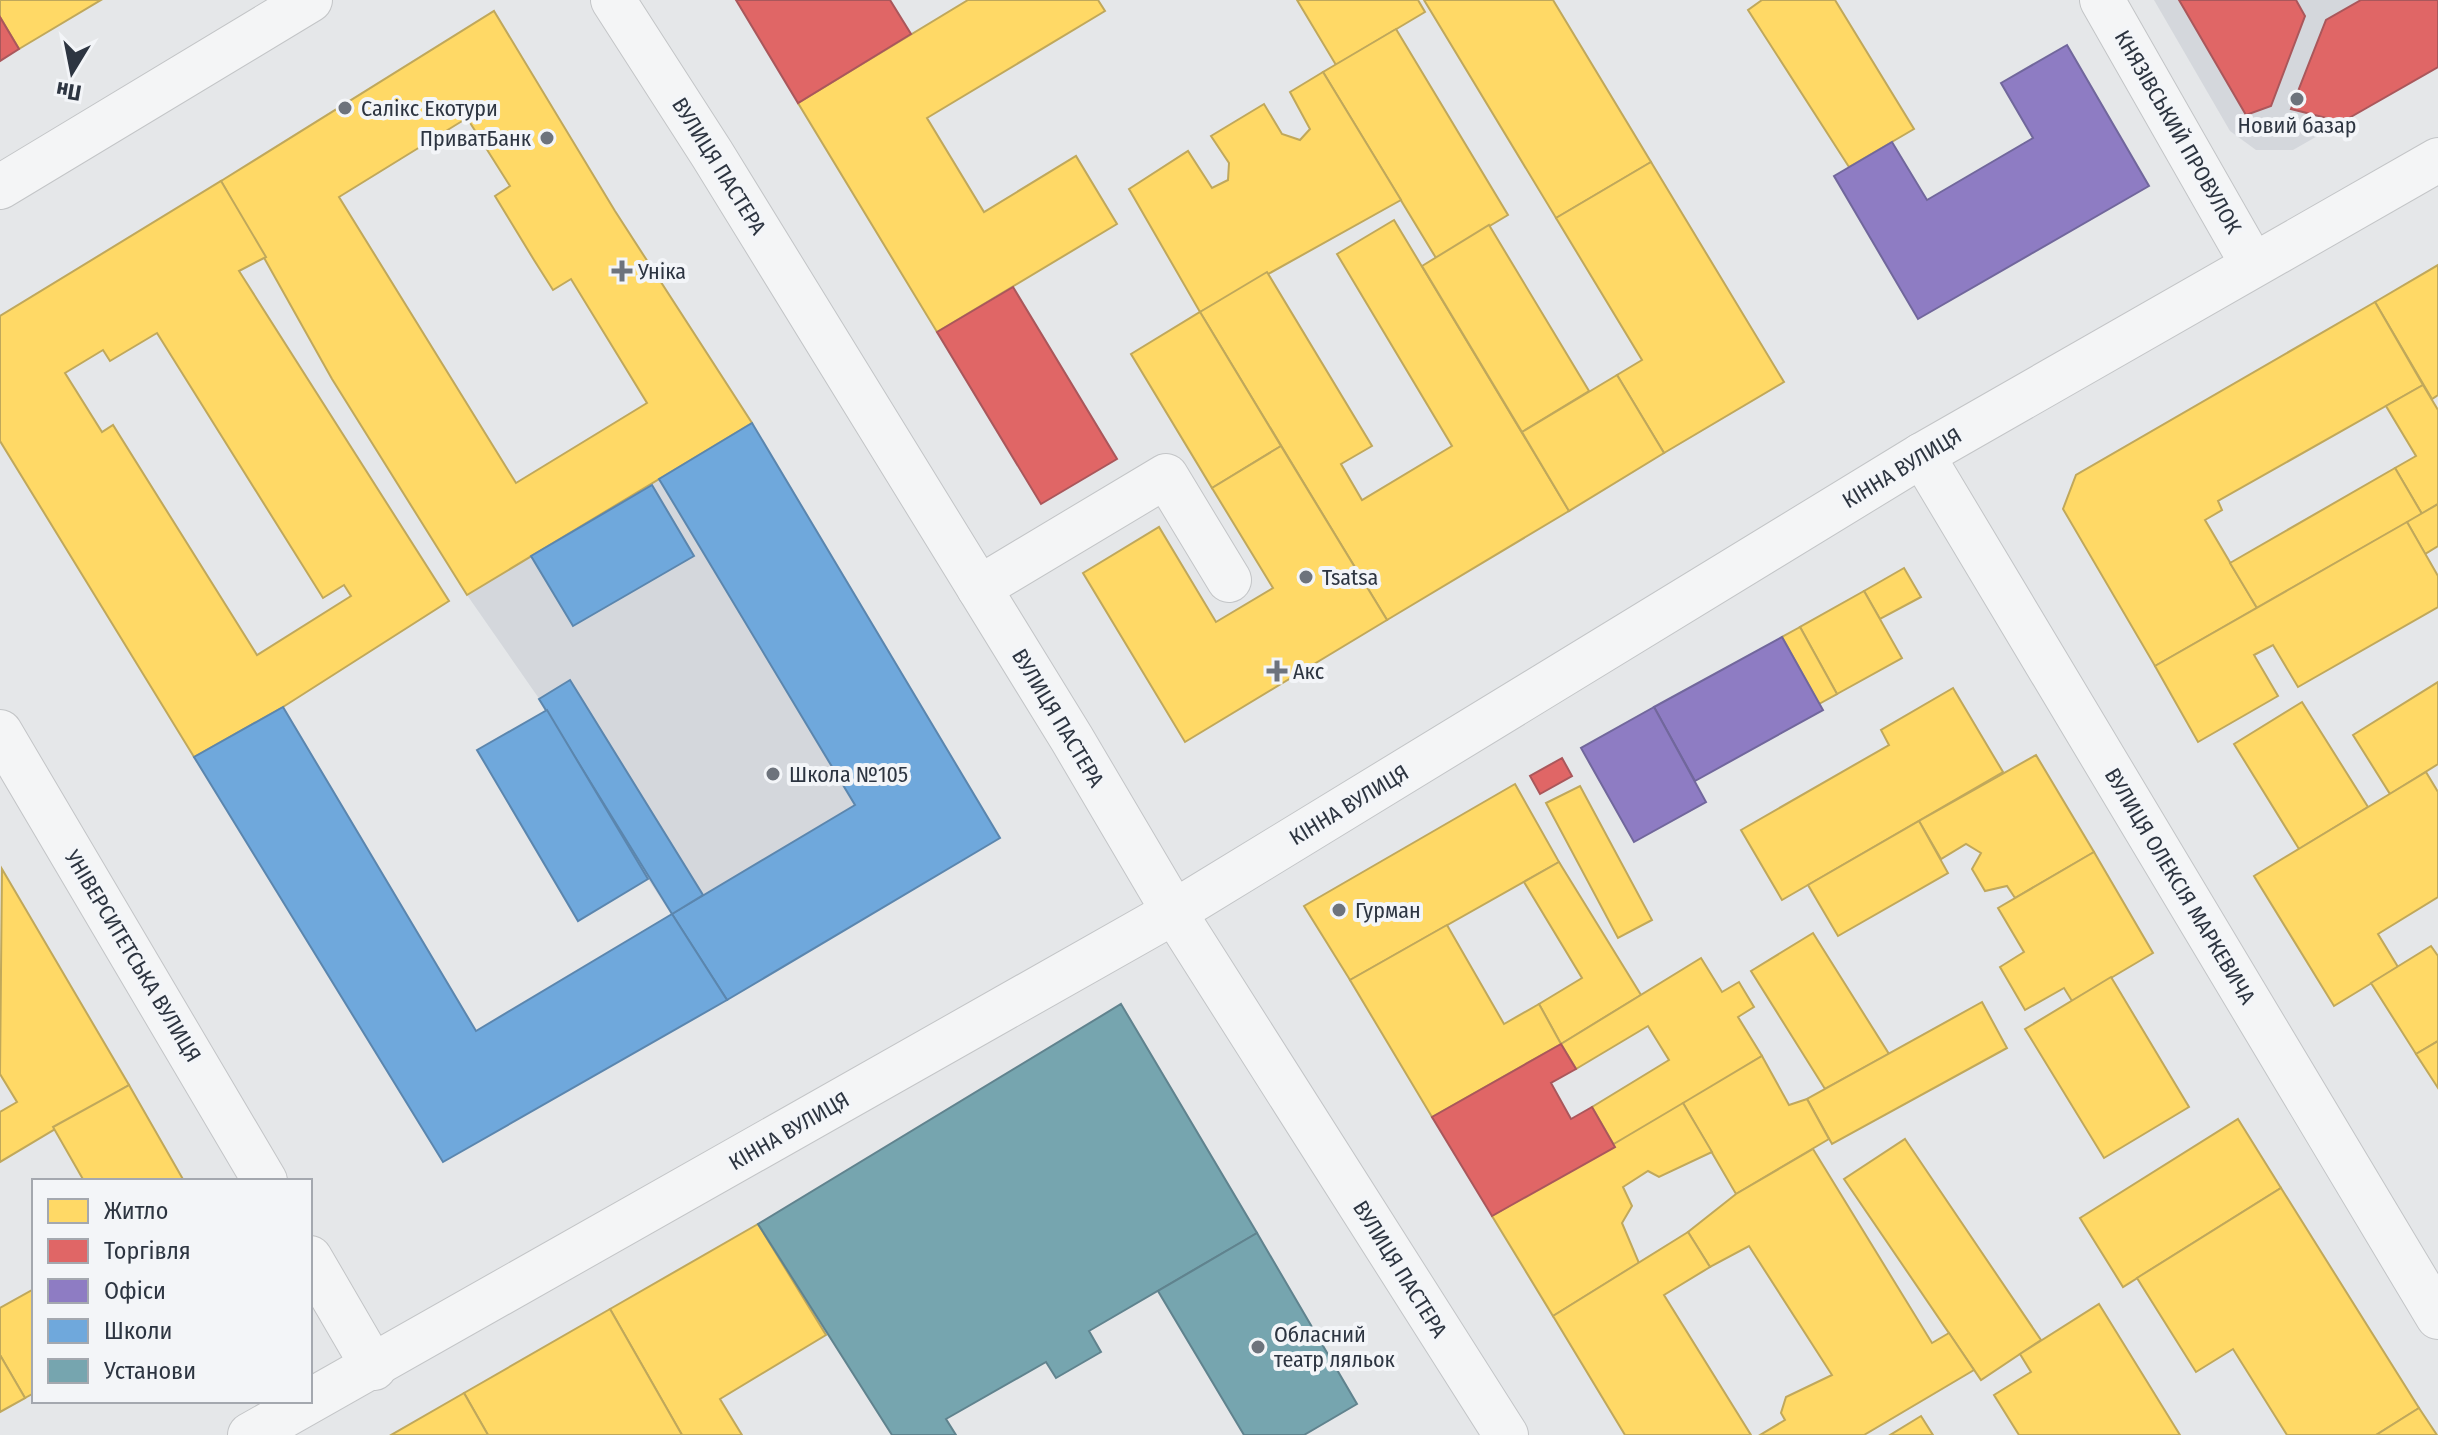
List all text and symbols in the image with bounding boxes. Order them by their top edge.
street label: КНЯЗІВСЬКИЙ ПРОВУЛОК [2109,25,2247,239]
north arrow [32,32,112,112]
text: Пн [54,76,83,107]
marker: Новий базар [2288,90,2306,108]
street label: ВУЛИЦЯ ПАСТЕРА [666,93,772,240]
place label: Салікс Екотури [361,95,498,122]
marker: Салікс Екотури [336,99,354,117]
place label: Новий базар [2238,112,2356,139]
place label: ПриватБанк [420,125,532,152]
marker: ПриватБанк [538,129,556,147]
place label: Уніка [637,258,686,285]
marker: Уніка [613,262,631,280]
street label: КІННА ВУЛИЦЯ [1837,422,1967,514]
place label: Tsatsa [1322,564,1378,591]
marker: Tsatsa [1297,568,1315,586]
street label: ВУЛИЦЯ ПАСТЕРА [1006,644,1110,792]
place label: Акс [1293,658,1325,685]
marker: Акс [1268,662,1286,680]
street label: КІННА ВУЛИЦЯ [1284,759,1414,851]
place label: Школа №105 [789,761,908,788]
street label: ВУЛИЦЯ ОЛЕКСІЯ МАРКЕВИЧА [2099,763,2261,1009]
marker: Школа №105 [764,765,782,783]
street label: УНІВЕРСИТЕТСЬКА ВУЛИЦЯ [58,844,207,1067]
place label: Гурман [1355,897,1421,924]
marker: Гурман [1330,901,1348,919]
street label: КІННА ВУЛИЦЯ [724,1086,854,1176]
legend [32,1179,312,1403]
street label: ВУЛИЦЯ ПАСТЕРА [1347,1196,1453,1343]
text: Житло [104,1197,168,1225]
text: Торгівля [104,1237,191,1265]
text: Офіси [104,1277,166,1305]
text: Школи [104,1317,172,1345]
place label: Обласний театр ляльок [1274,1321,1395,1373]
marker: Обласний театр ляльок [1249,1338,1267,1356]
text: Установи [103,1357,196,1385]

